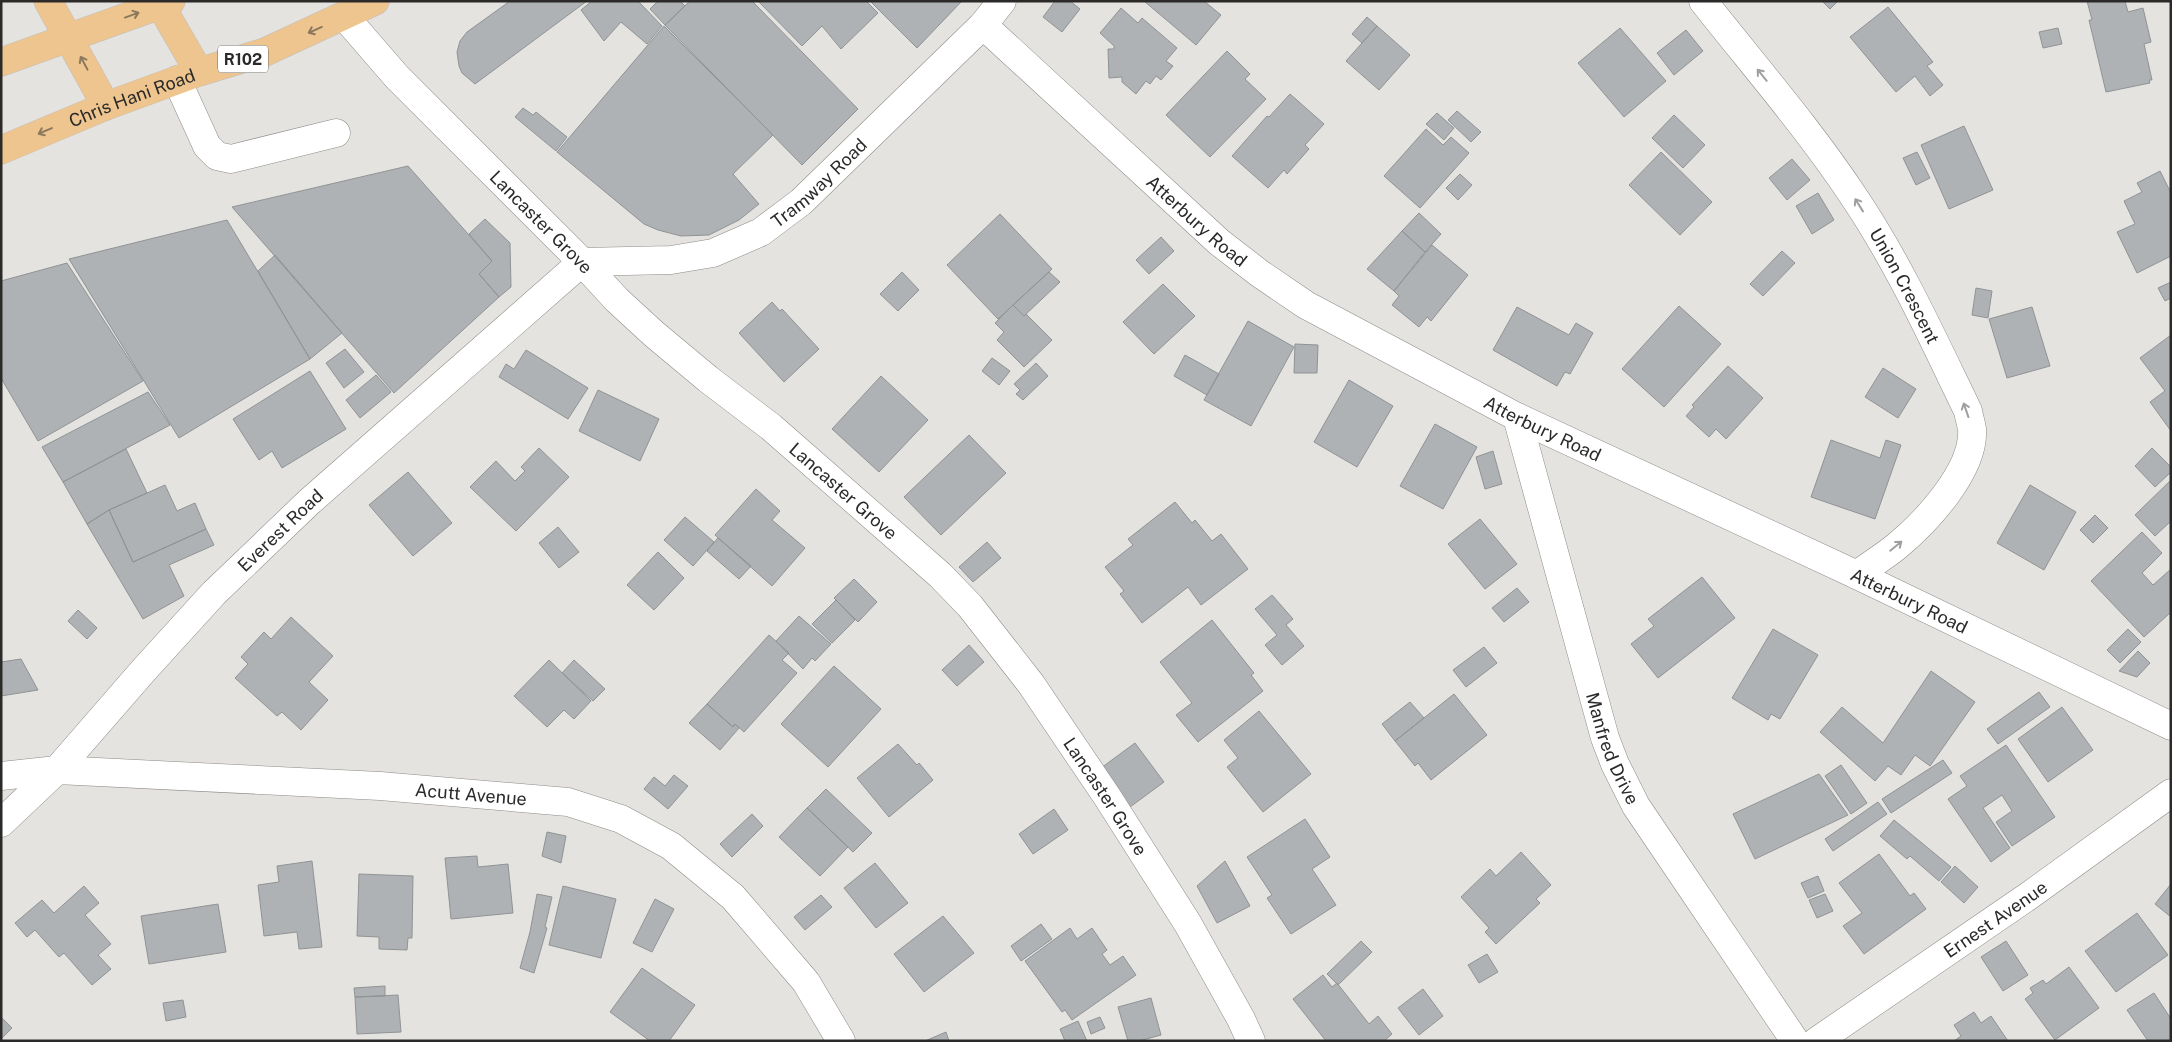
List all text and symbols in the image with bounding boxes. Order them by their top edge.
one-way arrow [124,10,140,19]
one-way arrow [308,25,323,35]
road number: R102 [218,46,268,72]
one-way arrow [78,56,88,70]
street label: Chris Hani Road [65,64,198,131]
one-way arrow [1756,68,1767,81]
one-way arrow [38,127,53,137]
street label: Tramway Road [767,134,871,231]
street label: Lancaster Grove [486,166,597,277]
street label: Atterbury Road [1143,171,1251,270]
one-way arrow [1854,198,1864,212]
street label: Union Crescent [1866,224,1944,347]
street label: Atterbury Road [1481,391,1605,465]
one-way arrow [1961,403,1971,419]
street label: Lancaster Grove [785,438,902,543]
street label: Everest Road [233,484,327,575]
one-way arrow [1889,540,1902,551]
street label: Atterbury Road [1848,563,1971,637]
street label: Manfred Drive [1582,690,1644,808]
street label: Lancaster Grove [1060,733,1152,859]
street label: Acutt Avenue [414,779,528,809]
street label: Ernest Avenue [1939,876,2051,962]

